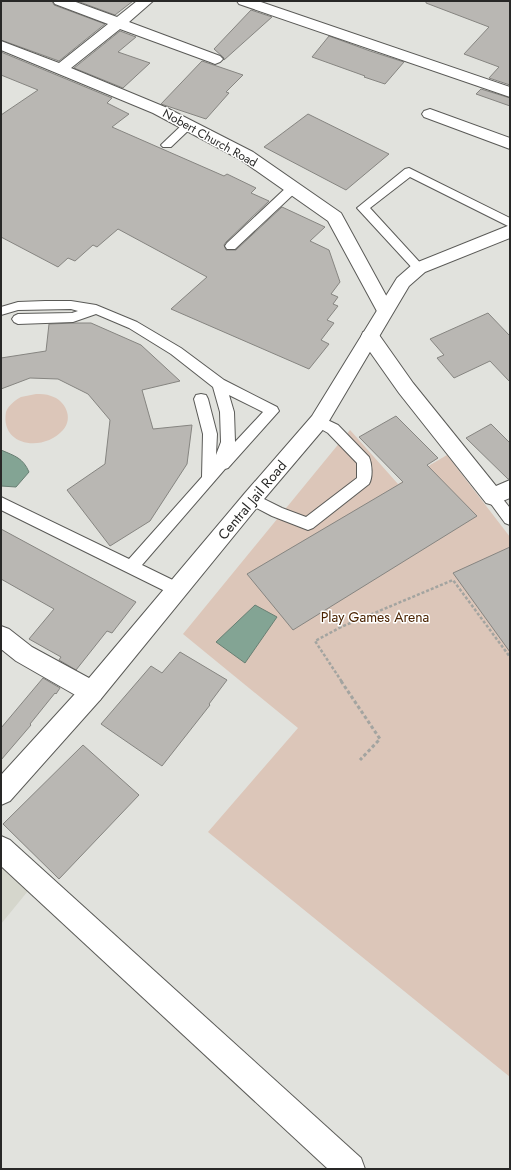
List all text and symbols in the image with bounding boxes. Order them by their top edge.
street label: Nobert Church Road [159,104,261,172]
street label: Central Jail Road [213,456,291,544]
park label: Play Games Arena [321,607,429,627]

